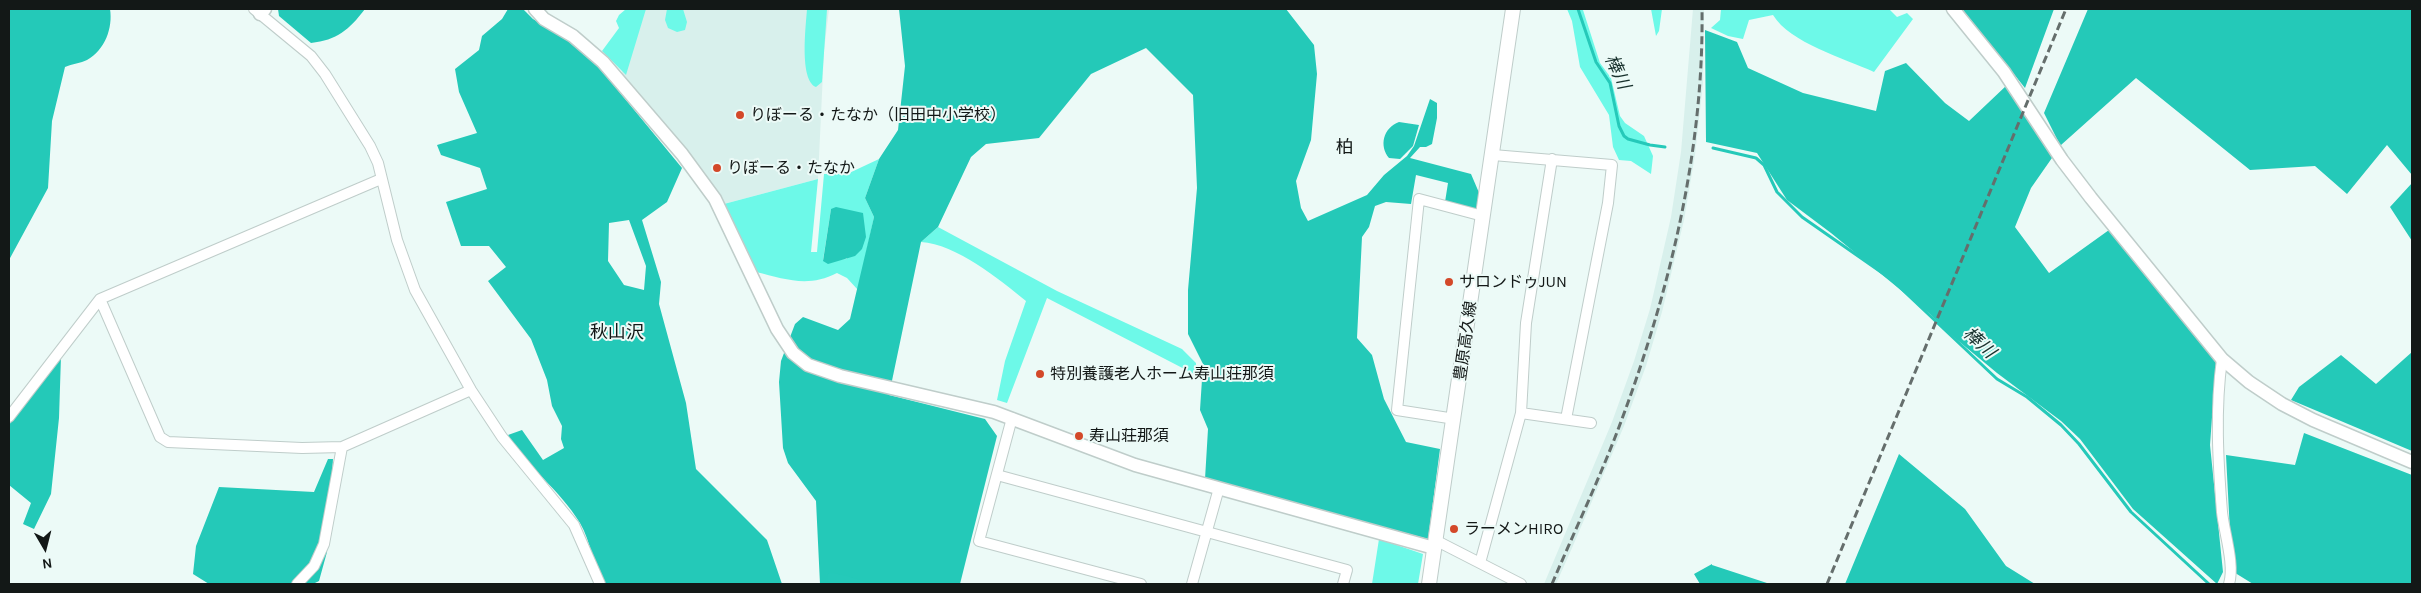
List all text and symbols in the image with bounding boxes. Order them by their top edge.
water label: 棒川 [1600,51,1634,93]
place label: りぼーる・たなか（旧田中小学校） [750,105,1006,125]
marker: りぼーる・たなか（旧田中小学校） [734,109,746,121]
district label: 柏 [1336,137,1354,159]
place label: りぼーる・たなか [727,158,855,178]
marker: りぼーる・たなか [711,162,723,174]
place label: サロンドゥJUN [1459,272,1567,292]
marker: サロンドゥJUN [1443,276,1455,288]
street label: 豊原高久線 [1451,300,1481,382]
district label: 秋山沢 [590,322,644,344]
water label: 棒川 [1958,323,2000,363]
place label: 特別養護老人ホーム寿山荘那須 [1050,364,1274,384]
marker: 特別養護老人ホーム寿山荘那須 [1034,368,1046,380]
place label: 寿山荘那須 [1089,426,1169,446]
marker: 寿山荘那須 [1073,430,1085,442]
place label: ラーメンHIRO [1464,519,1563,539]
north arrow [20,523,70,573]
marker: ラーメンHIRO [1448,523,1460,535]
text: N [41,554,53,572]

